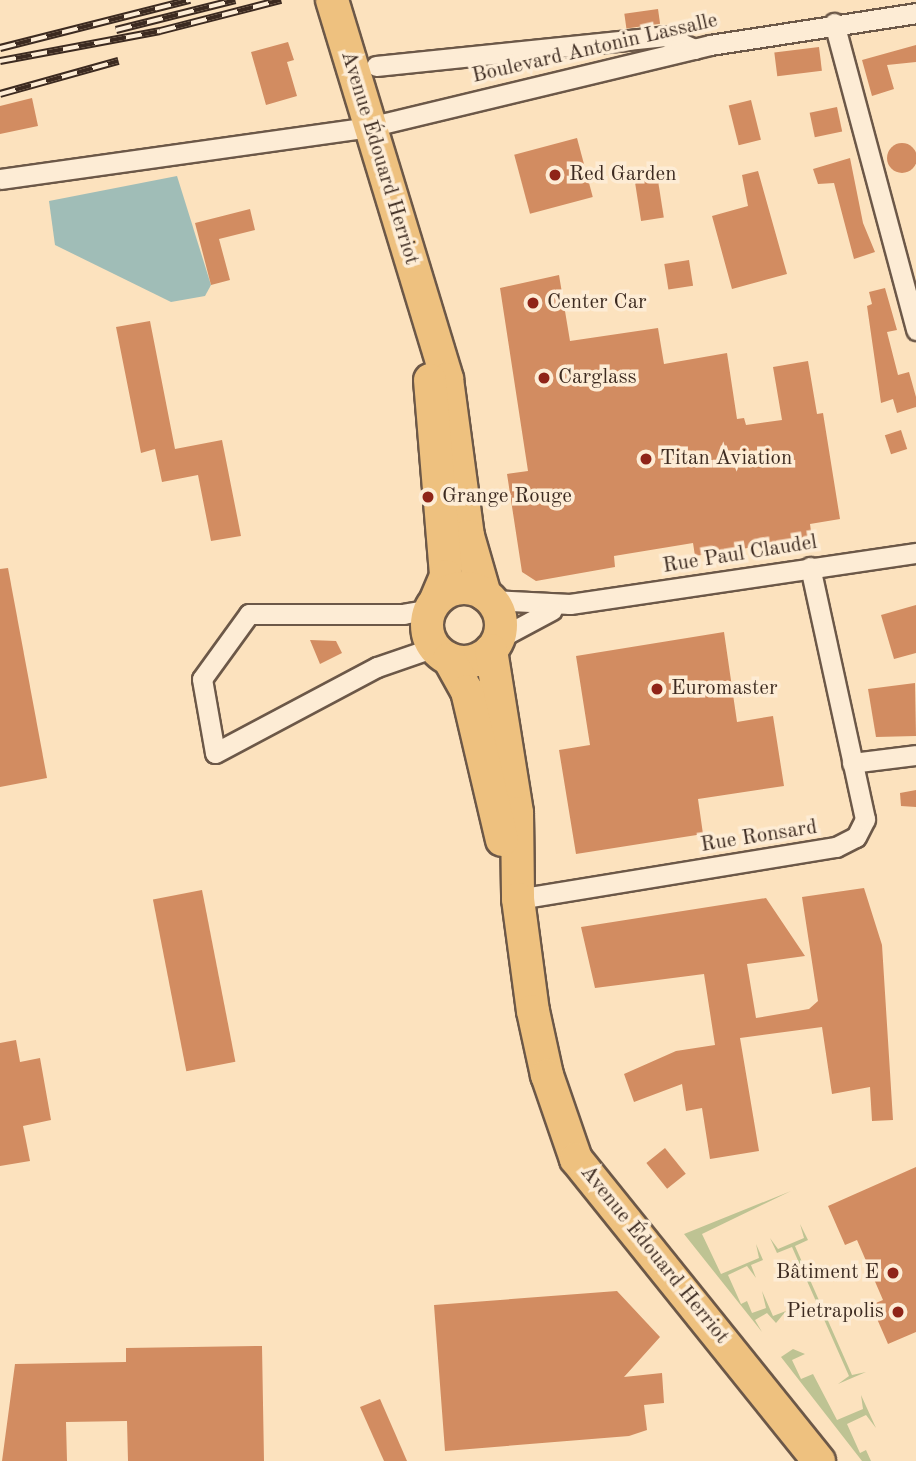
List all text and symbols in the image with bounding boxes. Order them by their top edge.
street label: Boulevard Antonin Lassalle [470,8,720,90]
street label: Avenue Édouard Herriot [334,48,424,268]
place label: Red Garden [569,162,677,188]
marker: Red Garden [547,167,563,183]
place label: Center Car [547,290,647,316]
marker: Center Car [525,295,541,311]
place label: Carglass [558,365,637,391]
marker: Carglass [536,370,552,386]
place label: Titan Aviation [660,446,792,472]
marker: Titan Aviation [638,451,654,467]
place label: Grange Rouge [442,484,572,510]
marker: Grange Rouge [420,489,436,505]
street label: Rue Paul Claudel [661,530,819,580]
place label: Euromaster [671,676,778,702]
marker: Euromaster [649,681,665,697]
street label: Rue Ronsard [699,815,819,859]
street label: Avenue Édouard Herriot [574,1161,734,1349]
place label: Bâtiment E [776,1260,879,1286]
marker: Bâtiment E [885,1265,901,1281]
place label: Pietrapolis [786,1299,884,1325]
marker: Pietrapolis [890,1304,906,1320]

